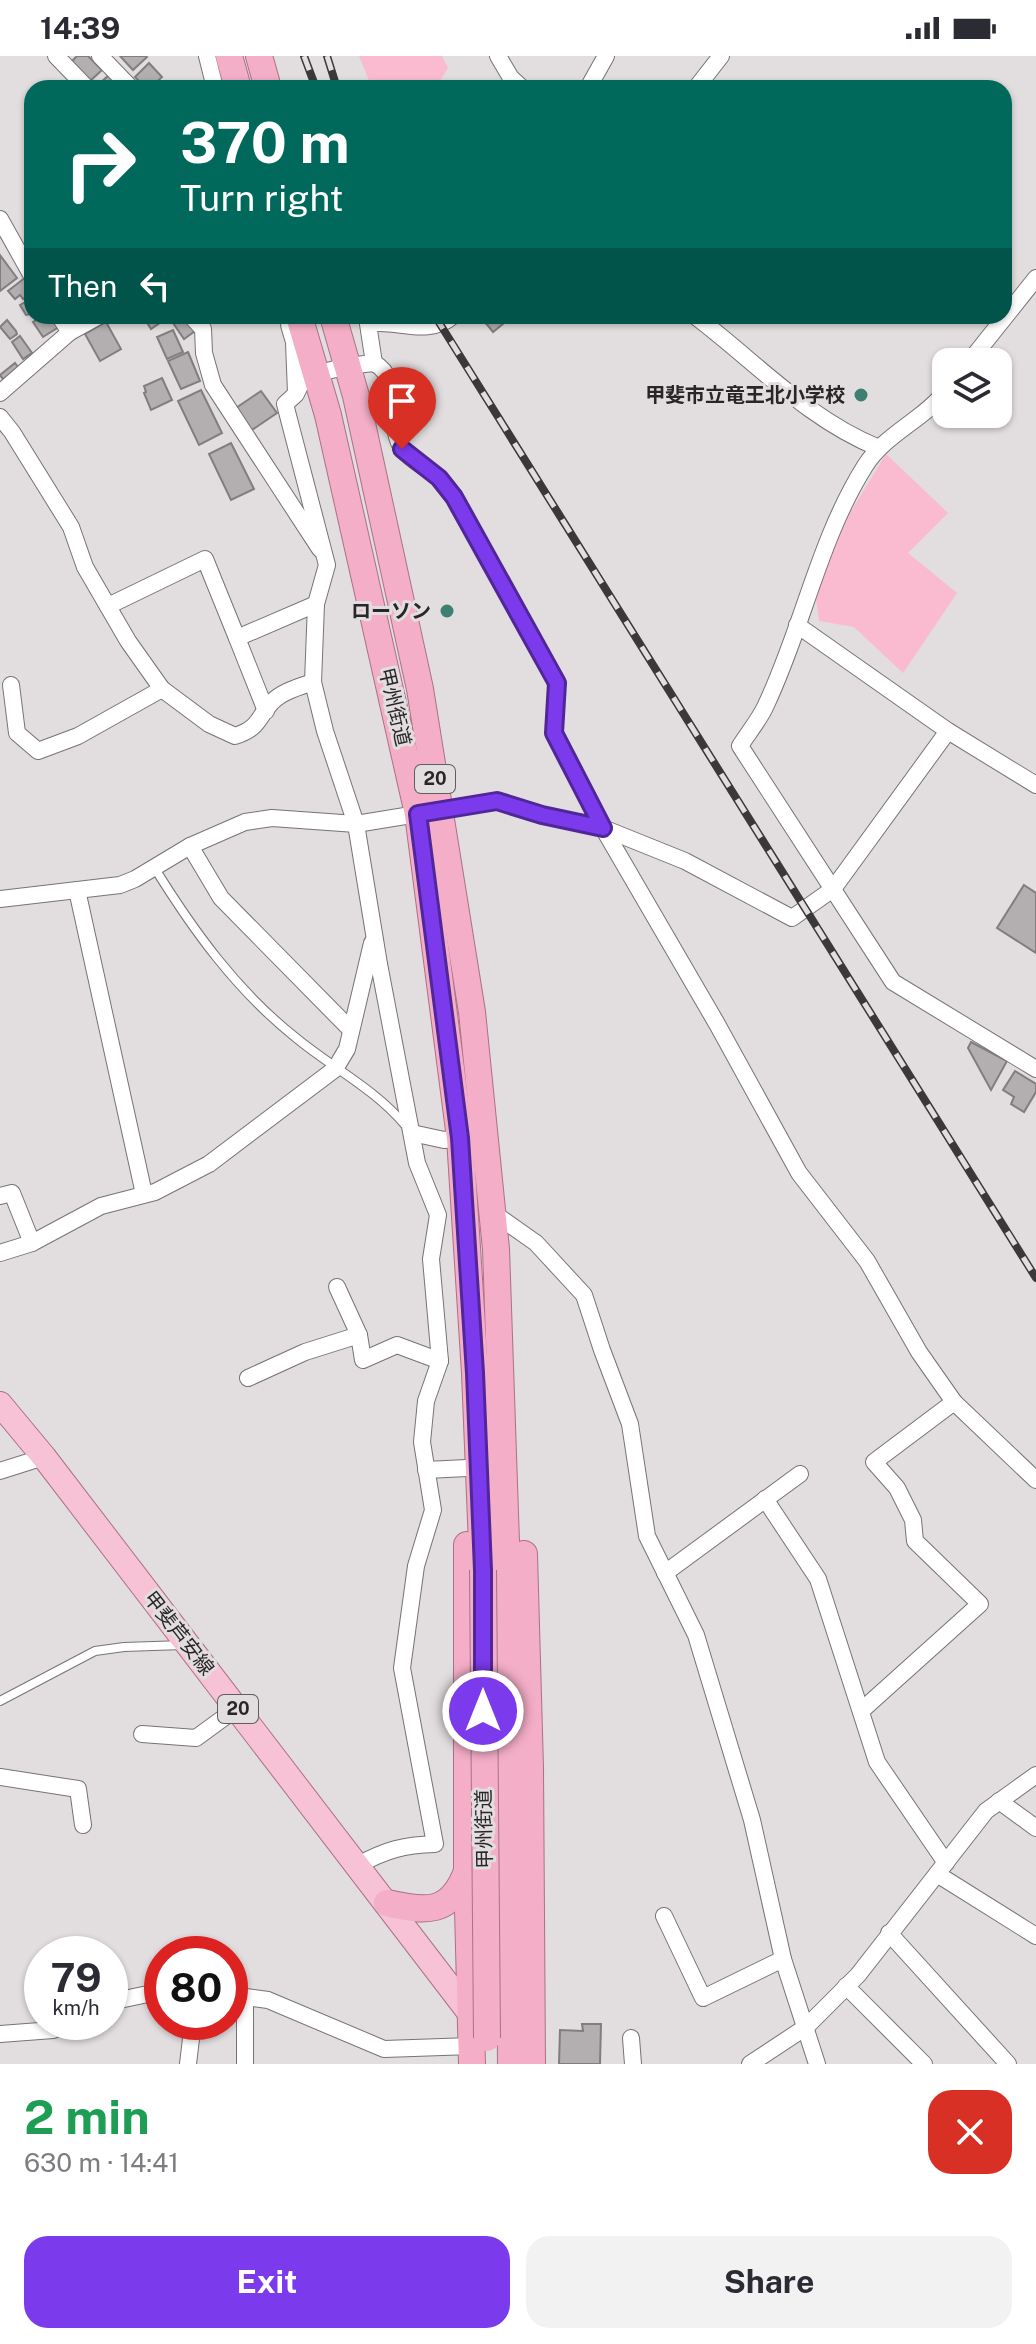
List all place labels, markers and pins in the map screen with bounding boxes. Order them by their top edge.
pin [368,367,436,449]
place label: 甲斐市立竜王北小学校 [645,383,845,407]
marker: 甲斐市立竜王北小学校 [852,386,870,404]
place label: ローソン [351,599,431,623]
marker: ローソン [438,602,456,620]

